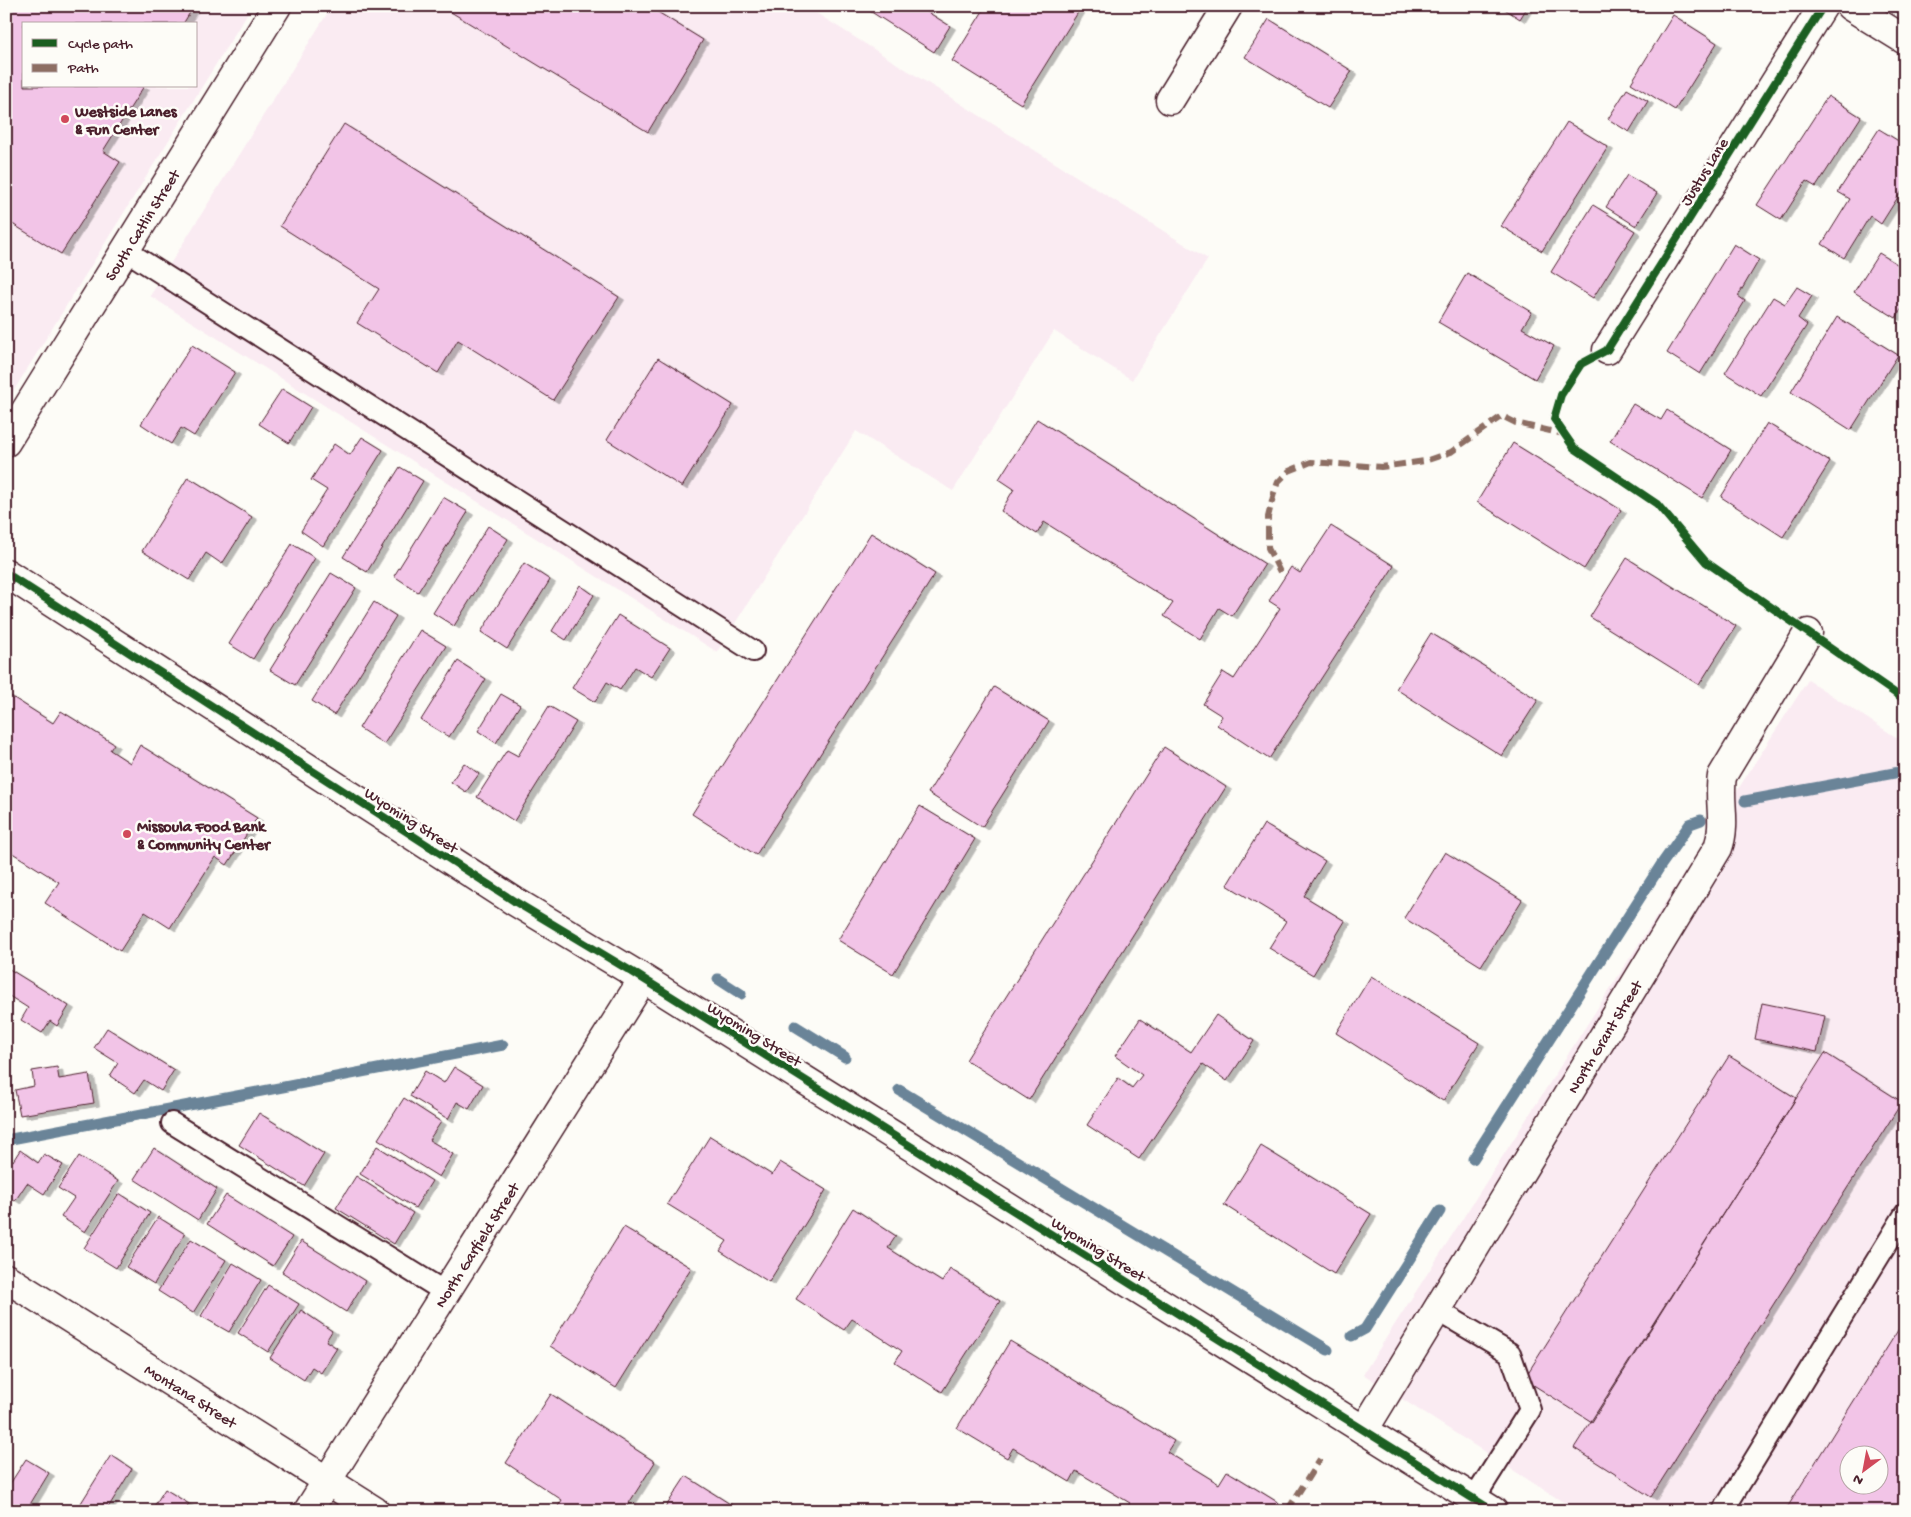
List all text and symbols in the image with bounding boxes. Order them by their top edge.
legend [22,22,198,88]
text: Cycle path [68,36,133,54]
text: Path [67,60,99,78]
place label: Westside Lanes & Fun Center [74,104,178,141]
marker: Westside Lanes & Fun Center [59,113,71,125]
street label: Justus Lane [1678,135,1735,210]
street label: South Catlin Street [102,166,187,286]
street label: Wyoming Street [360,785,462,860]
place label: Missoula Food Bank & Community Center [137,819,272,856]
marker: Missoula Food Bank & Community Center [121,828,133,840]
street label: North Grant Street [1565,977,1649,1098]
street label: Wyoming Street [702,999,805,1073]
street label: North Garfield Street [432,1179,526,1312]
street label: Wyoming Street [1046,1214,1149,1288]
street label: Montana Street [140,1362,240,1435]
north arrow [1838,1444,1888,1494]
text: N [1850,1469,1867,1489]

